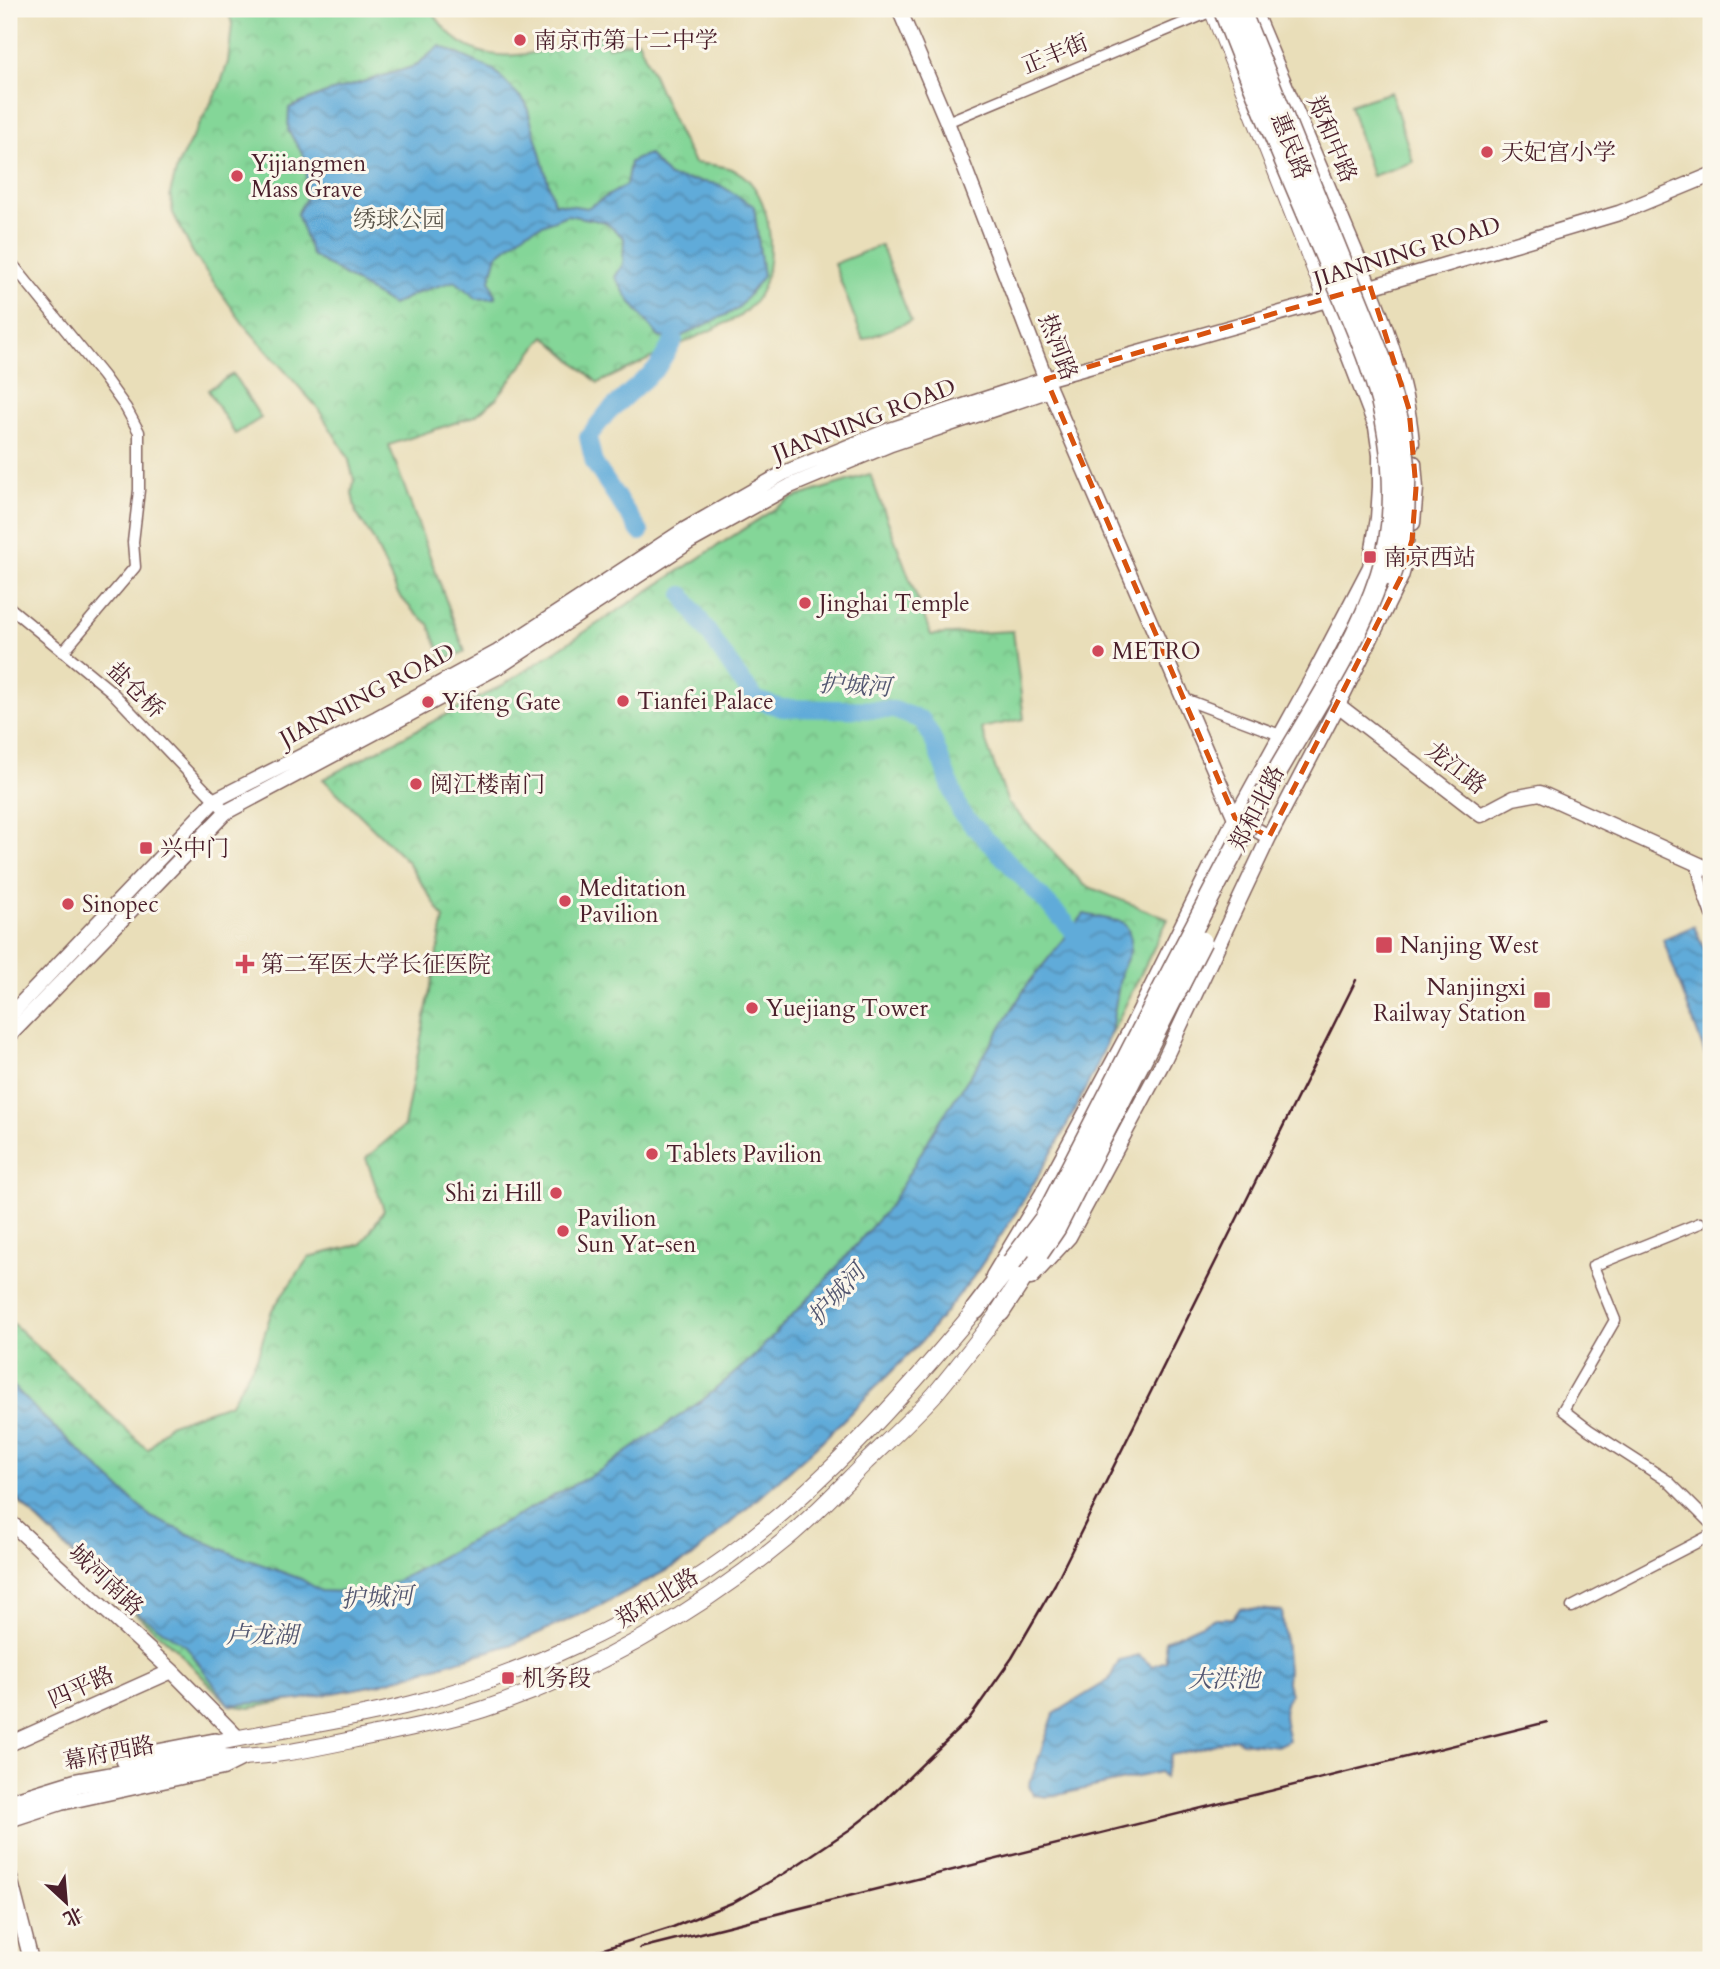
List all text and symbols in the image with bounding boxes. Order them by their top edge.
place label: 南京市第十二中学 [534,25,718,56]
street label: 正丰街 [1017,27,1093,81]
marker: 南京市第十二中学 [512,32,528,48]
street label: 郑和中路 [1300,91,1364,187]
street label: 惠民路 [1264,108,1318,184]
place label: 天妃宫小学 [1501,137,1616,168]
marker: 天妃宫小学 [1479,144,1495,160]
place label: Yijiangmen Mass Grave [251,148,366,205]
marker: Yijiangmen Mass Grave [229,168,245,184]
park label: 绣球公园 [353,204,445,235]
street label: JIANNING ROAD [1307,209,1504,296]
street label: 热河路 [1031,309,1085,385]
street label: JIANNING ROAD [765,371,960,470]
place label: 南京西站 [1384,542,1476,573]
marker: 南京西站 [1362,549,1378,565]
place label: Jinghai Temple [816,588,970,619]
marker: Jinghai Temple [797,595,813,611]
street label: JIANNING ROAD [271,636,460,756]
place label: METRO [1112,636,1201,667]
marker: METRO [1090,643,1106,659]
street label: 盐仓桥 [100,655,172,725]
water label: 护城河 [818,668,896,705]
place label: Tianfei Palace [637,686,774,717]
place label: Yifeng Gate [442,687,561,718]
marker: Tianfei Palace [615,693,631,709]
marker: Yifeng Gate [420,694,436,710]
street label: 龙江路 [1419,735,1493,801]
street label: 郑和北路 [1222,760,1292,856]
place label: 阅江楼南门 [430,769,545,800]
marker: 阅江楼南门 [408,776,424,792]
place label: 兴中门 [160,833,229,864]
marker: 兴中门 [138,840,154,856]
place label: Meditation Pavilion [579,873,686,930]
place label: Sinopec [82,889,159,920]
marker: Meditation Pavilion [557,893,573,909]
marker: Sinopec [60,896,76,912]
place label: Nanjing West [1400,930,1539,961]
marker: Nanjing West [1374,935,1394,955]
place label: 第二军医大学长征医院 [261,949,491,980]
marker: 第二军医大学长征医院 [235,954,255,974]
place label: Nanjingxi Railway Station [1373,972,1526,1029]
marker: Nanjingxi Railway Station [1532,990,1552,1010]
place label: Yuejiang Tower [766,993,928,1024]
marker: Yuejiang Tower [744,1000,760,1016]
place label: Tablets Pavilion [666,1139,822,1170]
marker: Tablets Pavilion [644,1146,660,1162]
place label: Shi zi Hill [445,1178,542,1209]
marker: Shi zi Hill [548,1185,564,1201]
place label: Pavilion Sun Yat-sen [577,1203,696,1260]
marker: Pavilion Sun Yat-sen [555,1223,571,1239]
water label: 护城河 [801,1254,876,1333]
street label: 城河南路 [62,1537,150,1623]
street label: 郑和北路 [610,1561,704,1635]
water label: 护城河 [340,1579,418,1616]
water label: 卢龙湖 [226,1619,302,1652]
street label: 四平路 [43,1659,119,1715]
place label: 机务段 [522,1663,591,1694]
water label: 大洪池 [1188,1663,1263,1696]
marker: 机务段 [500,1670,516,1686]
street label: 幕府西路 [61,1729,157,1777]
north arrow [32,1868,102,1938]
text: 北 [59,1901,87,1932]

